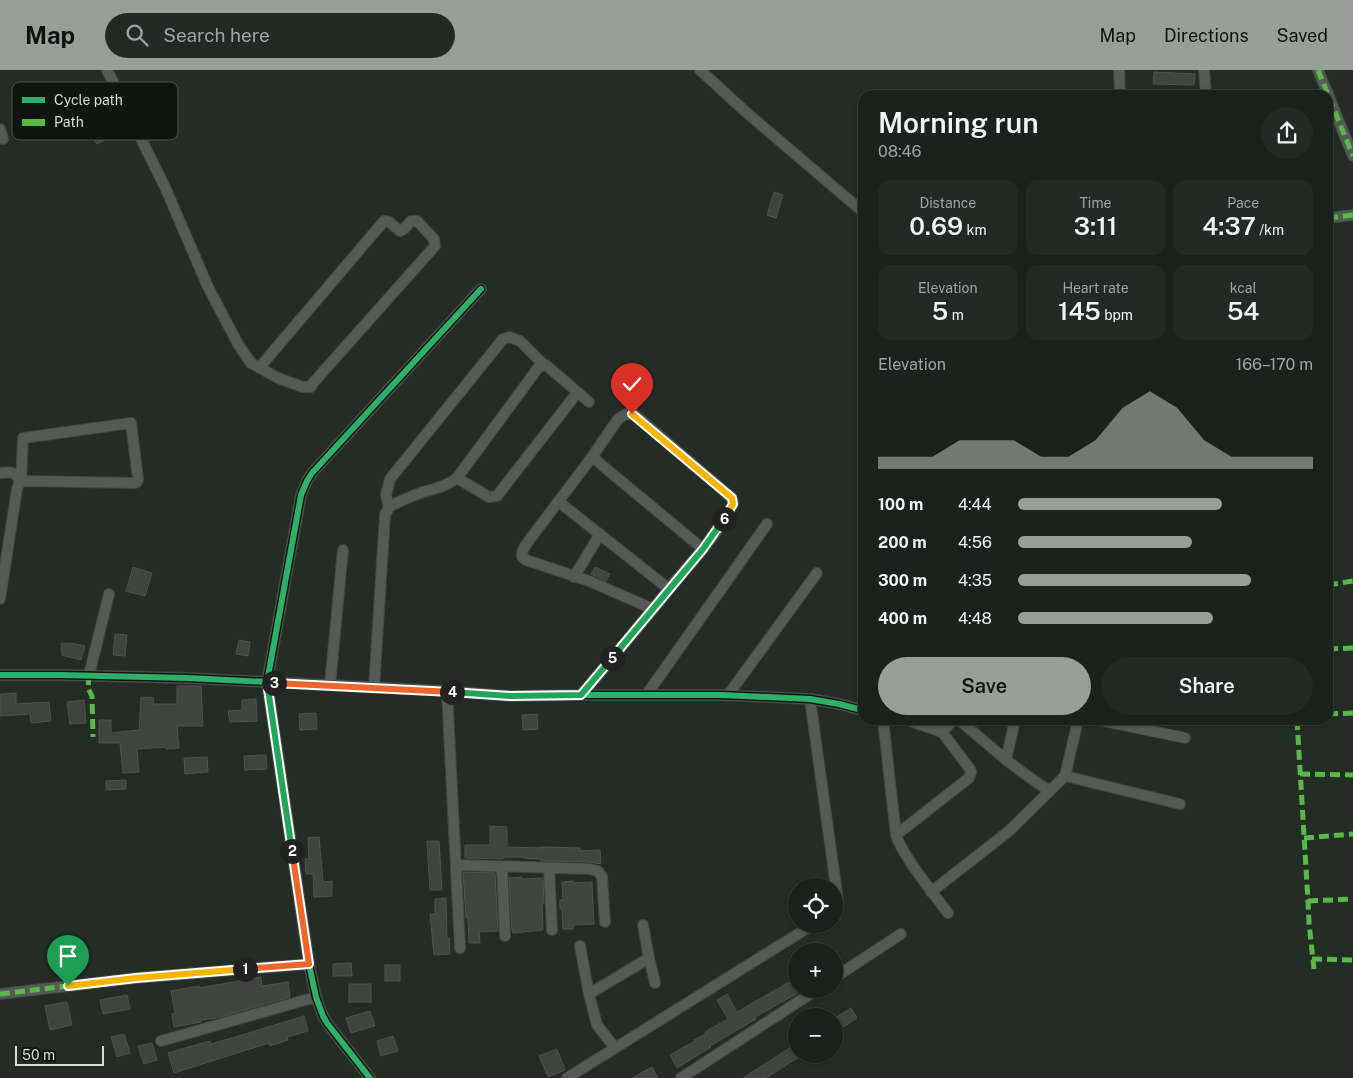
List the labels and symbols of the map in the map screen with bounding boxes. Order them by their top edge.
legend [12,82,178,140]
text: Cycle path [54,92,123,108]
text: Path [54,114,84,130]
pin [611,363,653,414]
pin: 6 [712,506,736,532]
pin: 5 [600,646,624,670]
pin: 3 [262,670,286,696]
pin: 4 [440,680,464,704]
pin: 2 [280,838,304,864]
pin [47,935,89,986]
pin: 1 [232,956,258,982]
scale bar [15,1043,104,1066]

